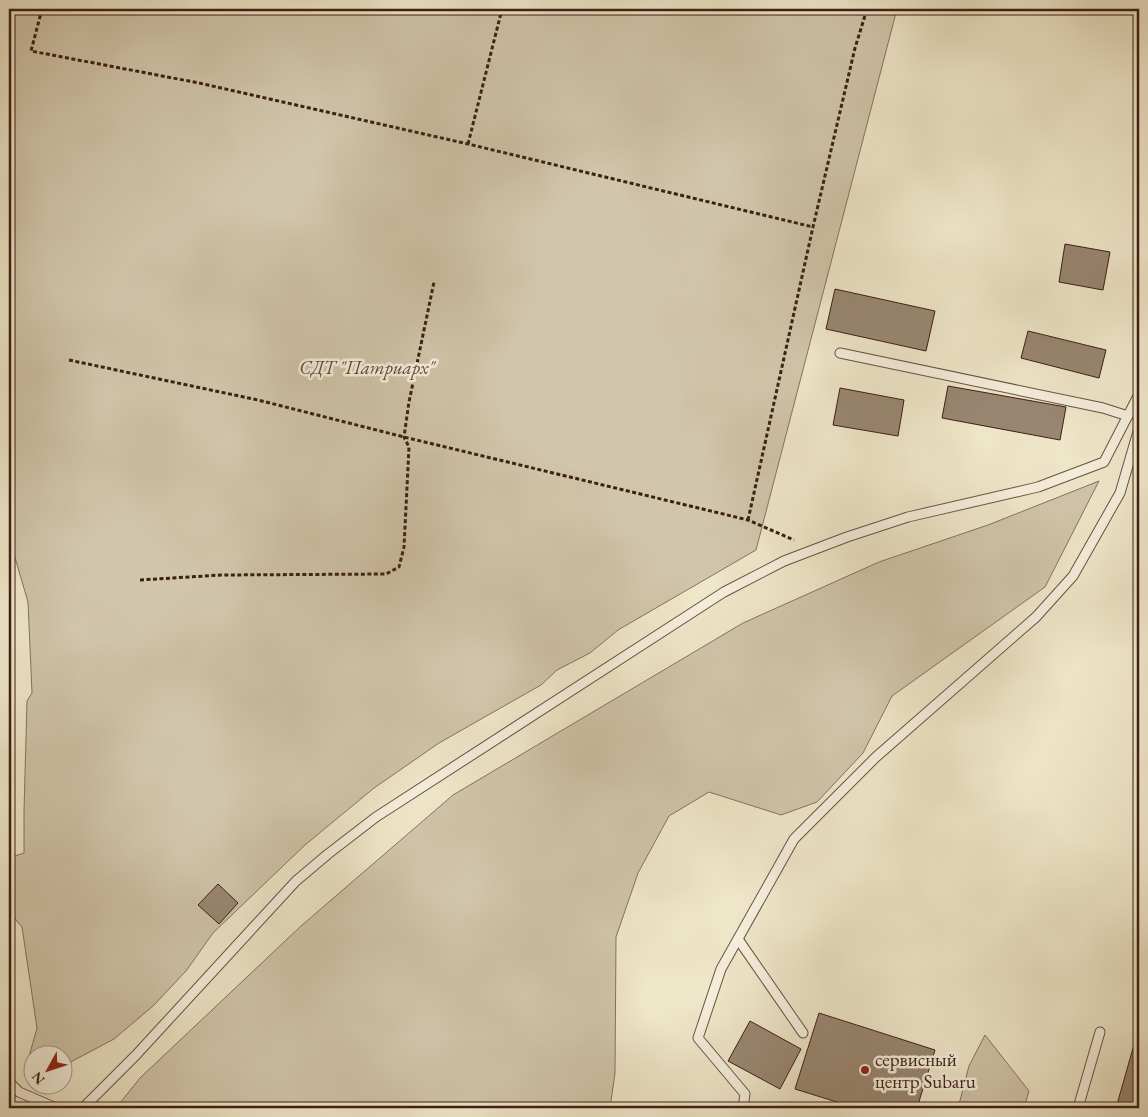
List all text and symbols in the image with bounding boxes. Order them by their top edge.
park label: СДТ "Патриарх" [299,355,436,380]
north arrow [22,1044,72,1094]
place label: сервисный центр Subaru [875,1047,976,1094]
marker: сервисный центр Subaru [859,1064,871,1076]
text: N [27,1068,49,1088]

